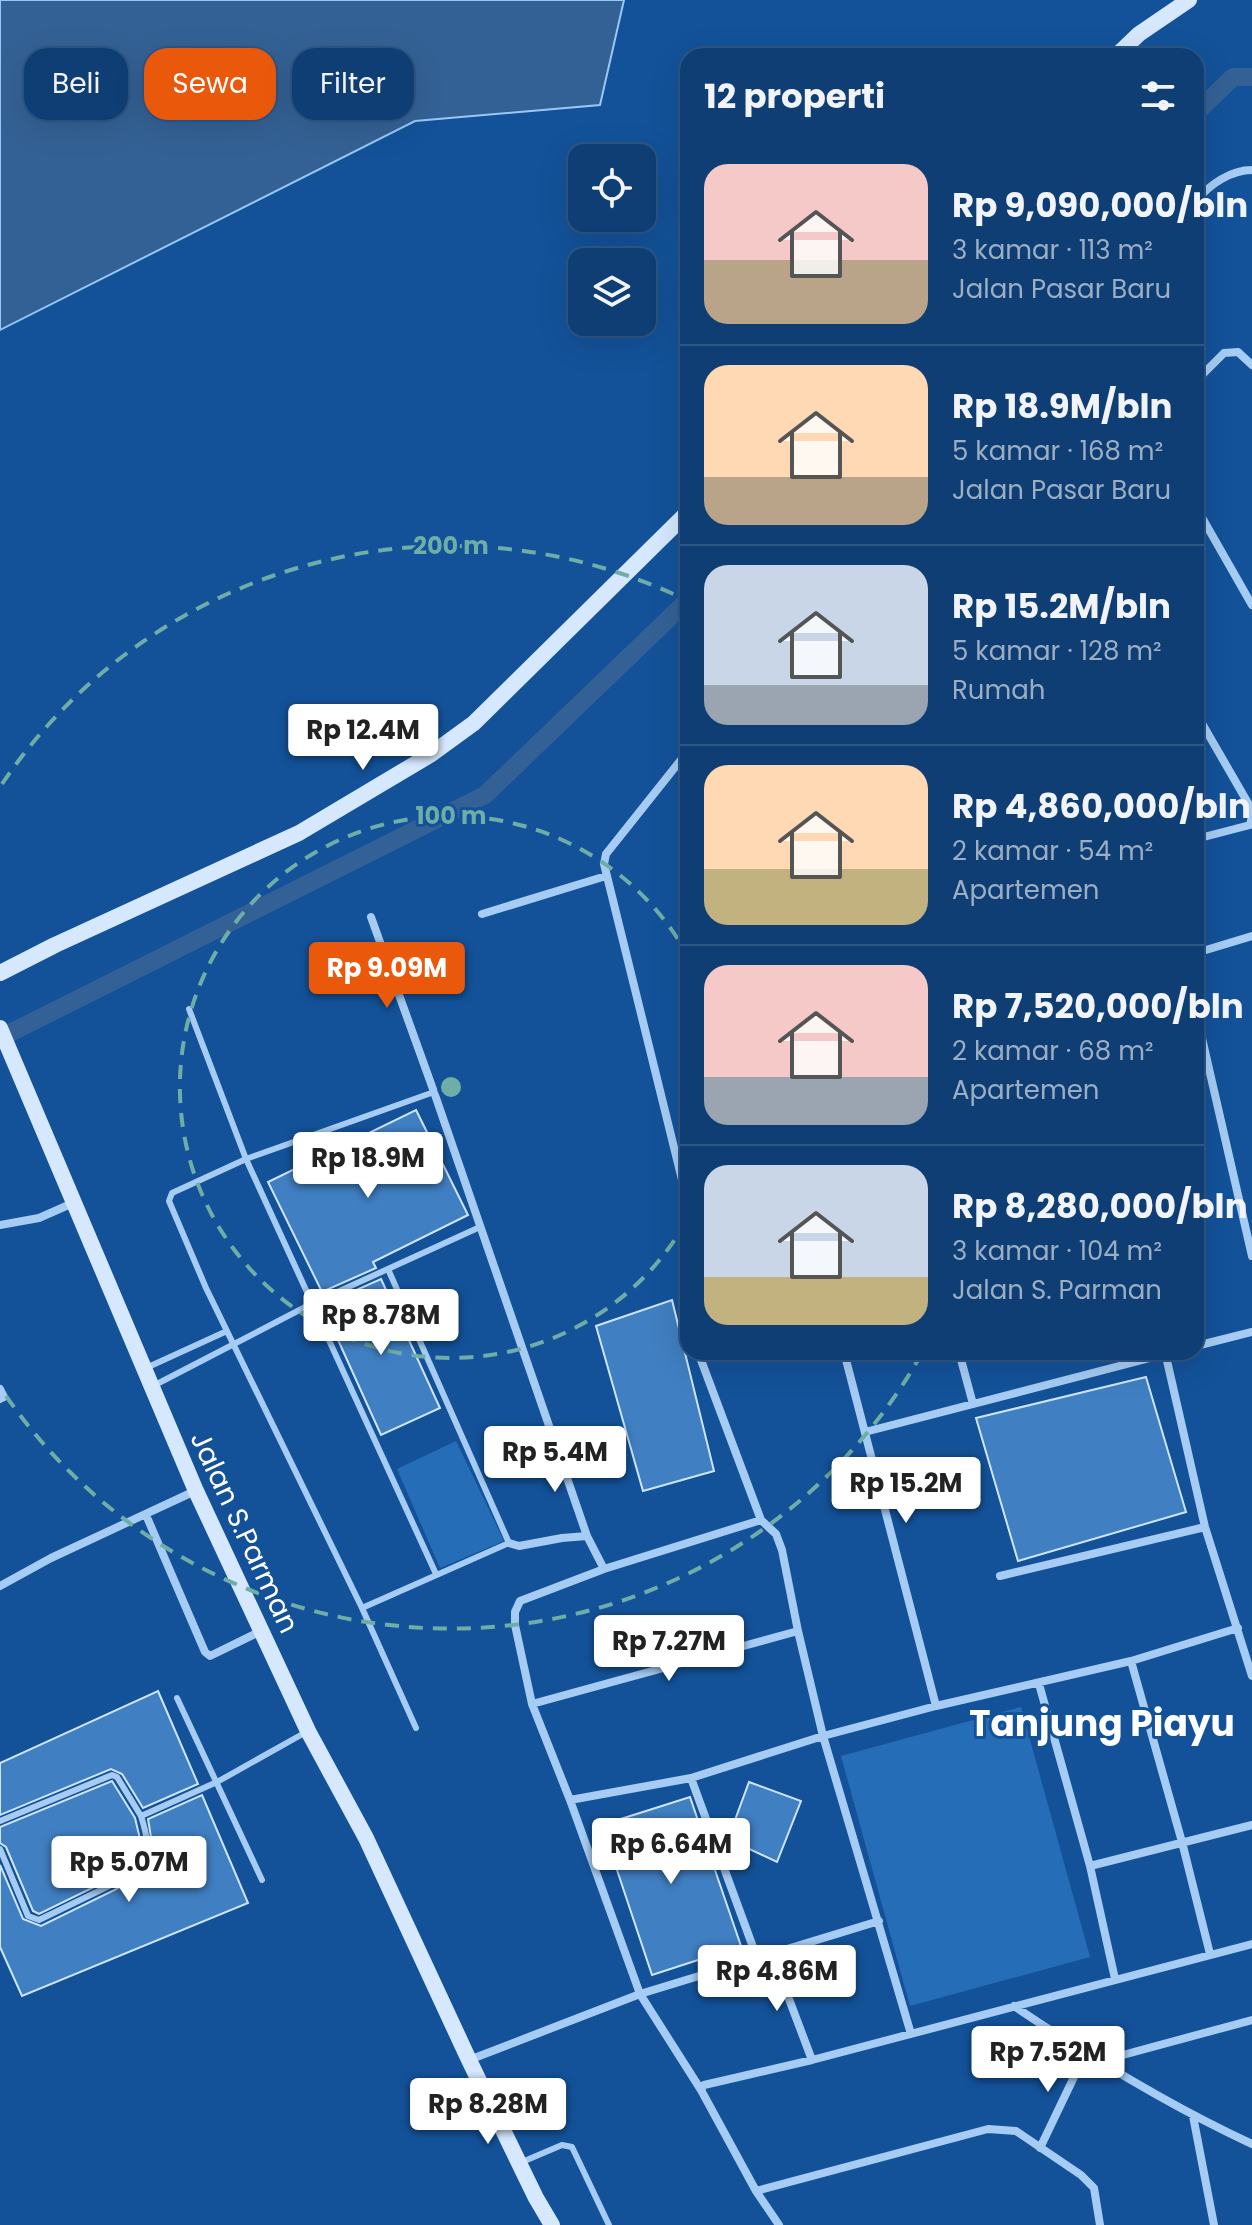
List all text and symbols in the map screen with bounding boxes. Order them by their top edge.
chip: Beli [24,48,128,120]
chip: Sewa [144,48,276,120]
chip: Filter [292,48,414,120]
text: 12 properti [704,72,885,120]
icon: filters [1136,74,1180,118]
map controls [568,144,656,336]
button: locate [568,144,656,232]
text: Rp 9,090,000/bln [952,181,1248,229]
icon: home [768,196,864,292]
text: 3 kamar · 113 m² [952,232,1153,268]
button: layers [568,248,656,336]
text: Jalan Pasar Baru [952,271,1171,307]
text: Rp 18.9M/bln [952,382,1172,430]
icon: home [768,397,864,493]
text: 5 kamar · 168 m² [952,433,1163,469]
text: Jalan Pasar Baru [952,472,1171,508]
text: 200 m [413,529,489,562]
text: Rp 15.2M/bln [952,582,1171,630]
icon: home [768,597,864,693]
text: 5 kamar · 128 m² [952,633,1162,669]
text: Rumah [952,672,1045,708]
pin: Rp 12.4M [280,704,446,772]
text: Rp 12.4M [306,712,420,748]
text: Rp 4,860,000/bln [952,782,1251,830]
icon: home [768,797,864,893]
text: 100 m [416,799,486,832]
text: 2 kamar · 54 m² [952,833,1153,869]
text: Apartemen [952,872,1100,908]
pin: Rp 9.09M [304,942,470,1010]
text: Rp 9.09M [327,950,447,986]
text: Rp 7,520,000/bln [952,982,1244,1030]
icon: home [768,997,864,1093]
text: 2 kamar · 68 m² [952,1033,1154,1069]
text: Apartemen [952,1072,1100,1108]
centre of rings [437,1073,465,1101]
pin: Rp 18.9M [285,1132,451,1200]
text: Rp 18.9M [311,1140,425,1176]
text: Rp 8,280,000/bln [952,1182,1248,1230]
icon: home [768,1197,864,1293]
text: 3 kamar · 104 m² [952,1233,1162,1269]
text: Jalan S. Parman [952,1272,1162,1308]
pin: Rp 8.78M [298,1289,464,1357]
text: Rp 8.78M [322,1297,440,1333]
street label: Jalan S.Parman [181,1425,308,1640]
pin: Rp 5.4M [481,1426,629,1494]
text: Rp 5.4M [502,1434,608,1470]
pin: Rp 15.2M [823,1457,989,1525]
text: Rp 15.2M [850,1465,962,1501]
pin: Rp 7.27M [586,1615,752,1683]
text: Rp 7.27M [612,1623,726,1659]
district label: Tanjung Piayu [969,1698,1235,1749]
pin: Rp 6.64M [588,1818,754,1886]
text: Rp 6.64M [610,1826,732,1862]
pin: Rp 5.07M [46,1836,212,1904]
text: Rp 5.07M [69,1844,189,1880]
pin: Rp 4.86M [694,1945,860,2013]
text: Rp 4.86M [716,1953,838,1989]
pin: Rp 7.52M [965,2026,1131,2094]
text: Rp 7.52M [990,2034,1106,2070]
pin: Rp 8.28M [405,2078,571,2146]
text: Rp 8.28M [428,2086,548,2122]

